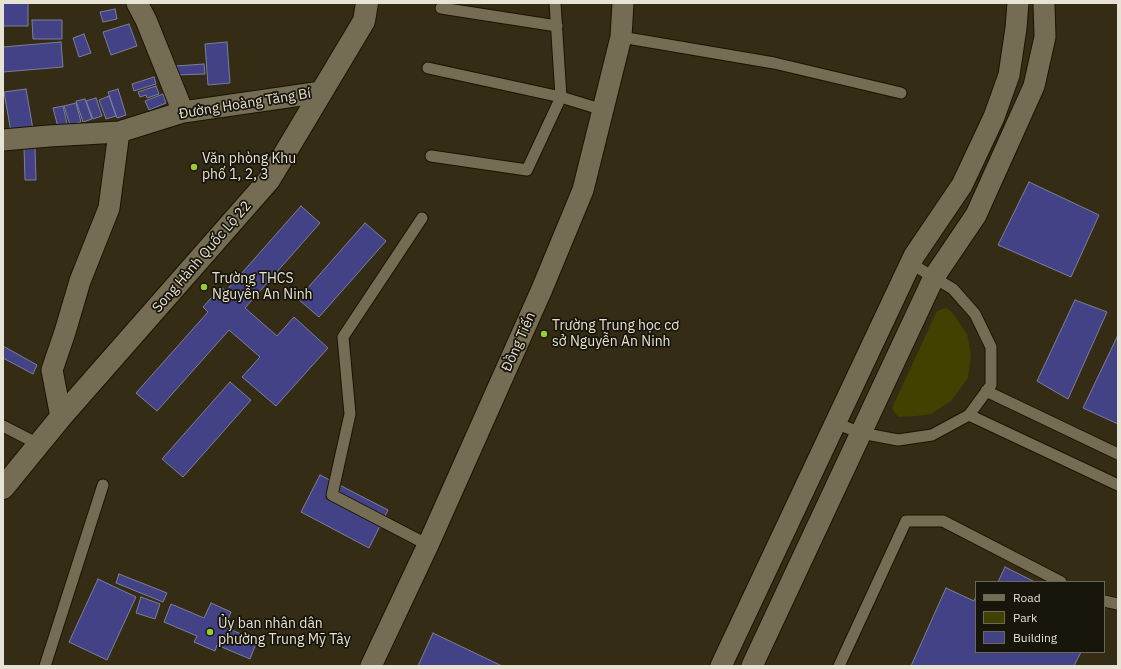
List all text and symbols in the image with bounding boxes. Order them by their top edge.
street label: Đường Hoàng Tăng Bí [178,85,312,123]
place label: Văn phòng Khu phố 1, 2, 3 [202,151,296,184]
marker: Văn phòng Khu phố 1, 2, 3 [189,162,199,172]
street label: Song Hành Quốc Lộ 22 [149,198,255,316]
place label: Trường THCS Nguyễn An Ninh [212,271,313,304]
marker: Trường THCS Nguyễn An Ninh [199,282,209,292]
street label: Đồng Tiến [498,310,540,374]
place label: Trường Trung học cơ sở Nguyễn An Ninh [552,318,679,350]
marker: Trường Trung học cơ sở Nguyễn An Ninh [539,329,549,339]
legend [975,581,1105,653]
text: Road [1013,590,1041,605]
text: Park [1013,610,1037,625]
place label: Ủy ban nhân dân phường Trung Mỹ Tây [218,616,351,648]
marker: Ủy ban nhân dân phường Trung Mỹ Tây [205,627,215,637]
text: Building [1013,630,1057,645]

